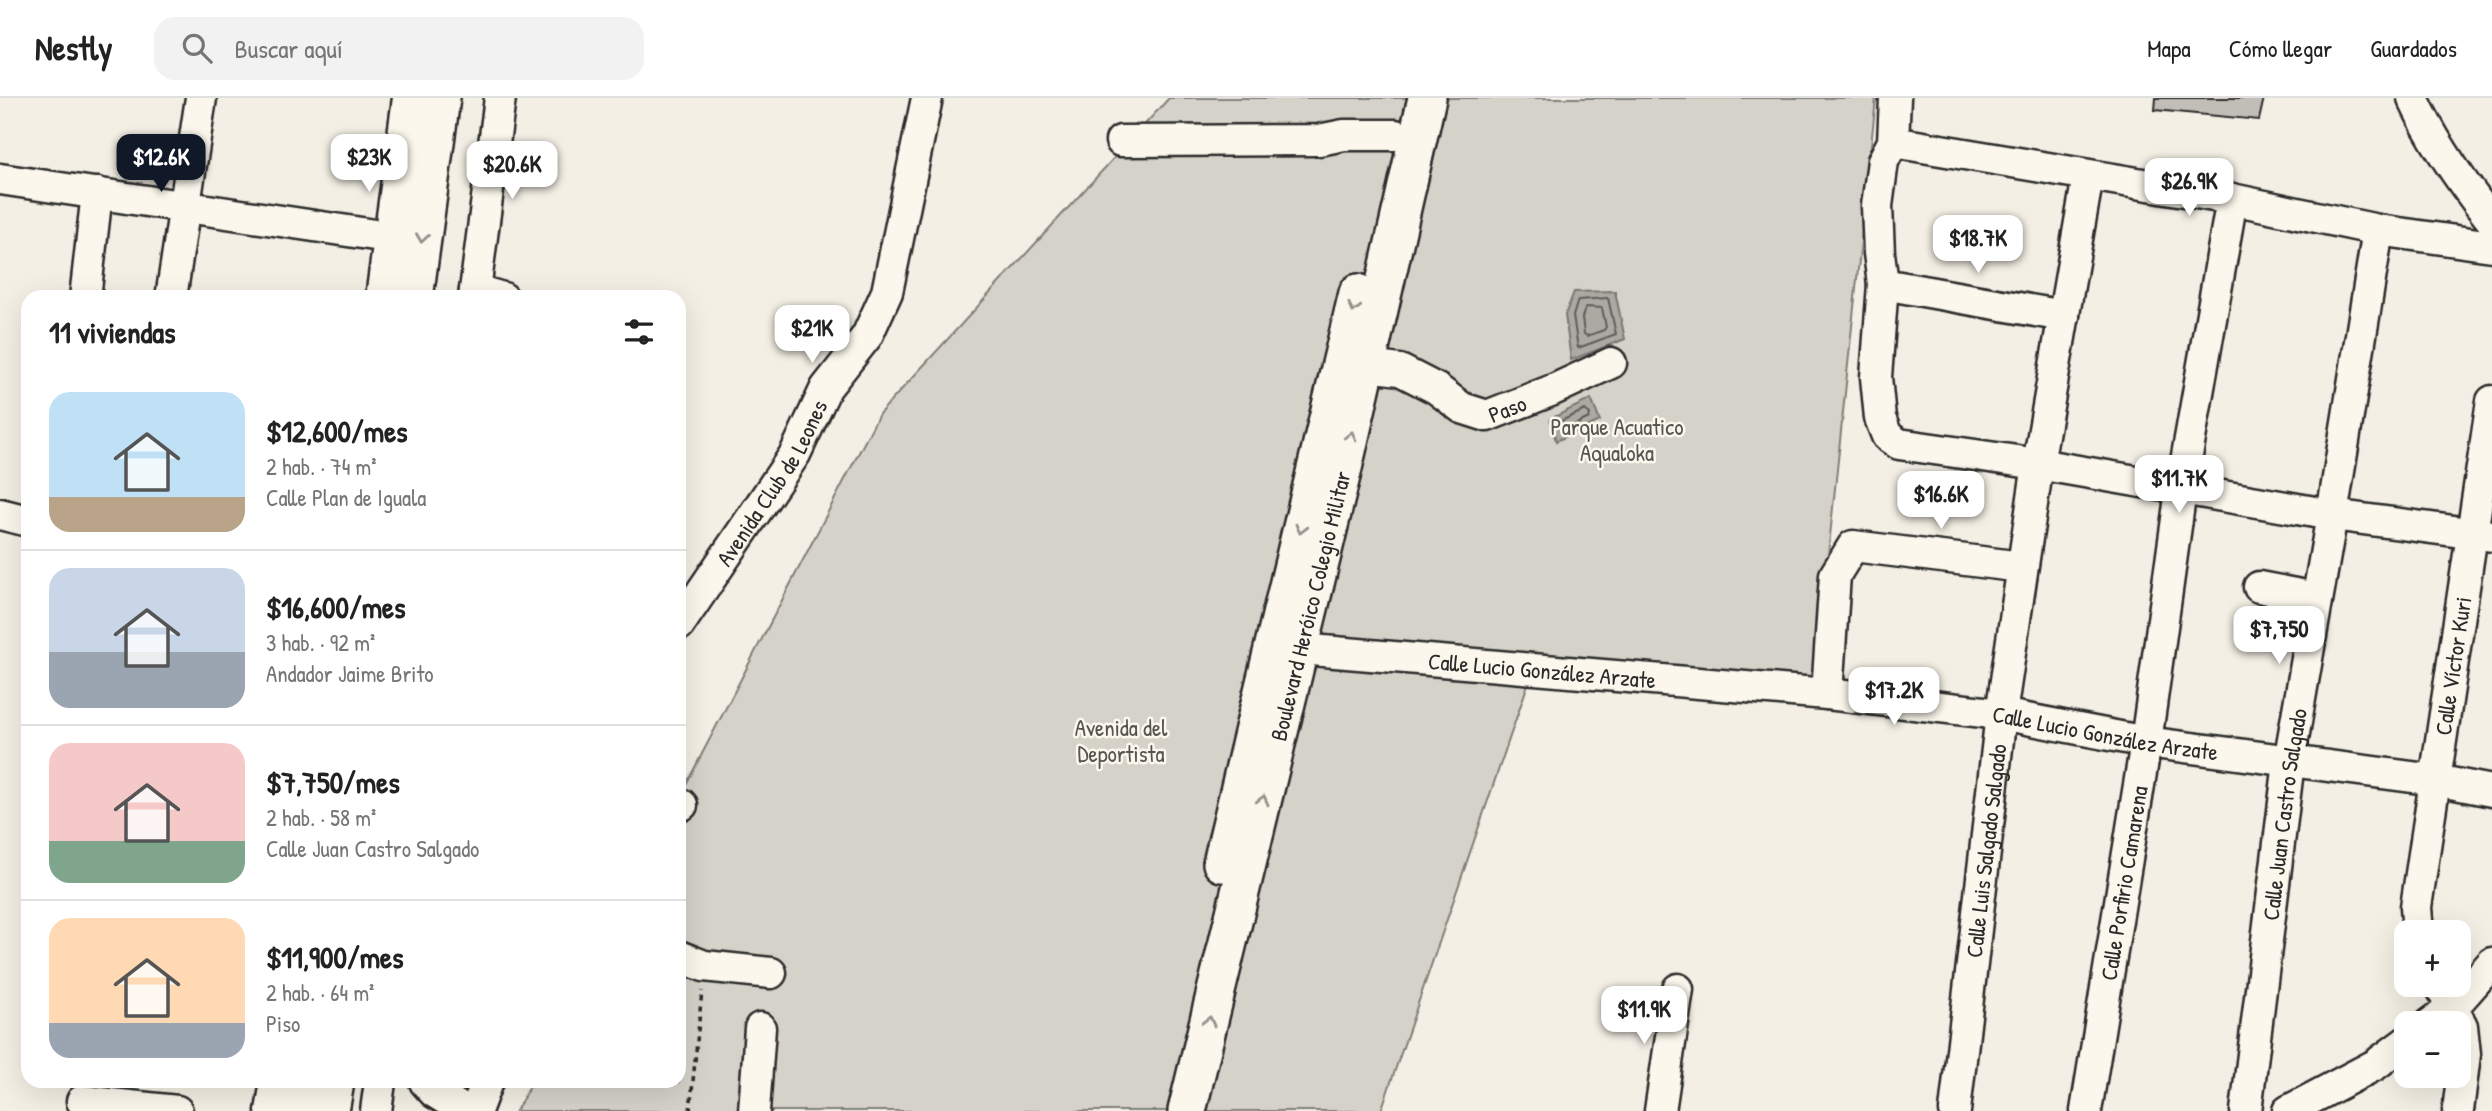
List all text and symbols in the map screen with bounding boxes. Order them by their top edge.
search box [154,17,644,80]
text: Nestly [35,26,112,70]
icon: search [178,29,216,67]
text: Buscar aquí [234,31,343,66]
text: Mapa [2147,32,2191,64]
text: Cómo llegar [2229,32,2332,64]
text: Guardados [2370,32,2457,64]
pin: $12.6K [104,134,218,194]
pin: $23K [328,134,410,194]
text: $12.6K [133,141,189,172]
text: $23K [347,141,391,172]
pin: $20.6K [455,141,569,201]
text: $20.6K [483,148,541,179]
pin: $26.9K [2132,158,2246,218]
text: $26.9K [2161,165,2218,196]
pin: $18.7K [1921,216,2035,275]
text: $18.7K [1949,222,2007,253]
one-way arrow [414,233,429,244]
one-way arrow [1348,301,1362,313]
pin: $21K [771,306,853,365]
text: 11 viviendas [49,312,176,352]
text: $21K [791,312,833,343]
icon: filters [620,313,658,351]
street label: Paso [1484,387,1530,430]
street label: Avenida Club de Leones [708,394,834,572]
text: $12,600/mes [266,411,408,451]
park label: Parque Acuatico Aqualoka [1551,411,1683,468]
icon: home [105,420,189,504]
one-way arrow [1342,430,1357,442]
text: 2 hab. · 74 m² [266,451,377,482]
pin: $11.7K [2122,456,2236,515]
text: $11.7K [2151,462,2207,493]
street label: Boulevard Heróico Colegio Militar [1262,467,1357,744]
pin: $16.6K [1884,472,1998,531]
text: $16.6K [1913,478,1969,509]
text: Calle Plan de Iguala [266,482,426,513]
one-way arrow [1295,523,1309,535]
text: $16,600/mes [266,587,406,627]
street label: Calle Víctor Kuri [2427,594,2478,737]
icon: home [105,596,189,680]
pin: $7,750 [2222,606,2336,666]
text: $7,750 [2249,613,2309,644]
text: 3 hab. · 92 m² [266,627,375,658]
street label: Calle Lucio González Arzate [1427,645,1657,695]
text: Andador Jaime Brito [266,658,434,689]
pin: $17.2K [1837,668,1951,727]
text: $17.2K [1864,674,1924,705]
street label: Calle Lucio González Arzate [1991,698,2220,767]
street label: Calle Juan Castro Salgado [2254,706,2314,922]
park label: Avenida del Deportista [1075,712,1168,769]
street label: Calle Luis Salgado Salgado [1957,742,2013,959]
text: $7,750/mes [266,762,400,802]
icon: home [105,771,189,855]
street label: Calle Porfirio Camarena [2092,783,2154,983]
one-way arrow [1255,794,1269,806]
text: 2 hab. · 58 m² [266,802,376,833]
text: Calle Juan Castro Salgado [266,833,479,864]
map controls [2394,920,2471,1088]
button: + [2394,920,2471,997]
text: $11,900/mes [266,937,404,977]
icon: home [105,946,189,1030]
text: 2 hab. · 64 m² [266,977,374,1008]
pin: $11.9K [1587,986,1701,1046]
text: $11.9K [1617,993,1671,1024]
text: Piso [266,1008,300,1039]
button: − [2394,1011,2471,1088]
one-way arrow [1201,1015,1215,1027]

